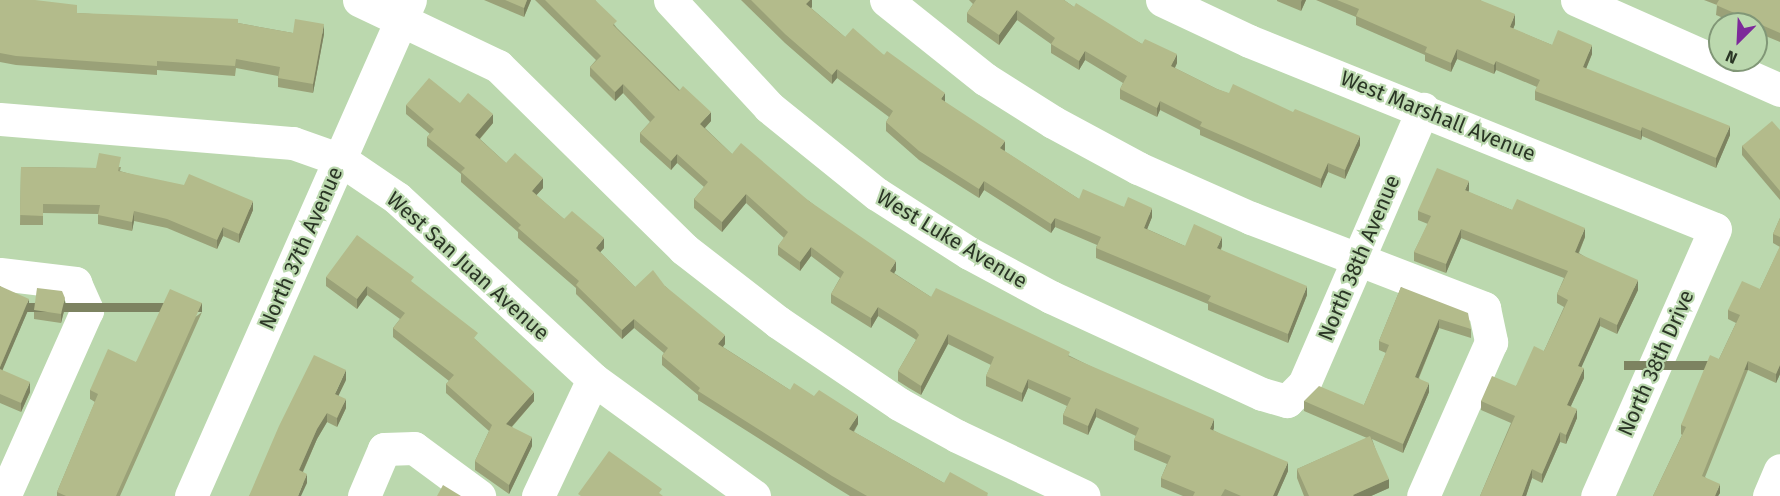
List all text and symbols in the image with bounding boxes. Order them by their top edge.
north arrow [1708,12,1768,72]
text: N [1723,46,1740,68]
street label: West Marshall Avenue [1337,65,1539,167]
street label: North 37th Avenue [254,163,348,333]
street label: North 38th Avenue [1313,171,1405,345]
street label: West Luke Avenue [872,184,1032,294]
street label: West San Juan Avenue [382,186,554,346]
street label: North 38th Drive [1613,286,1699,440]

